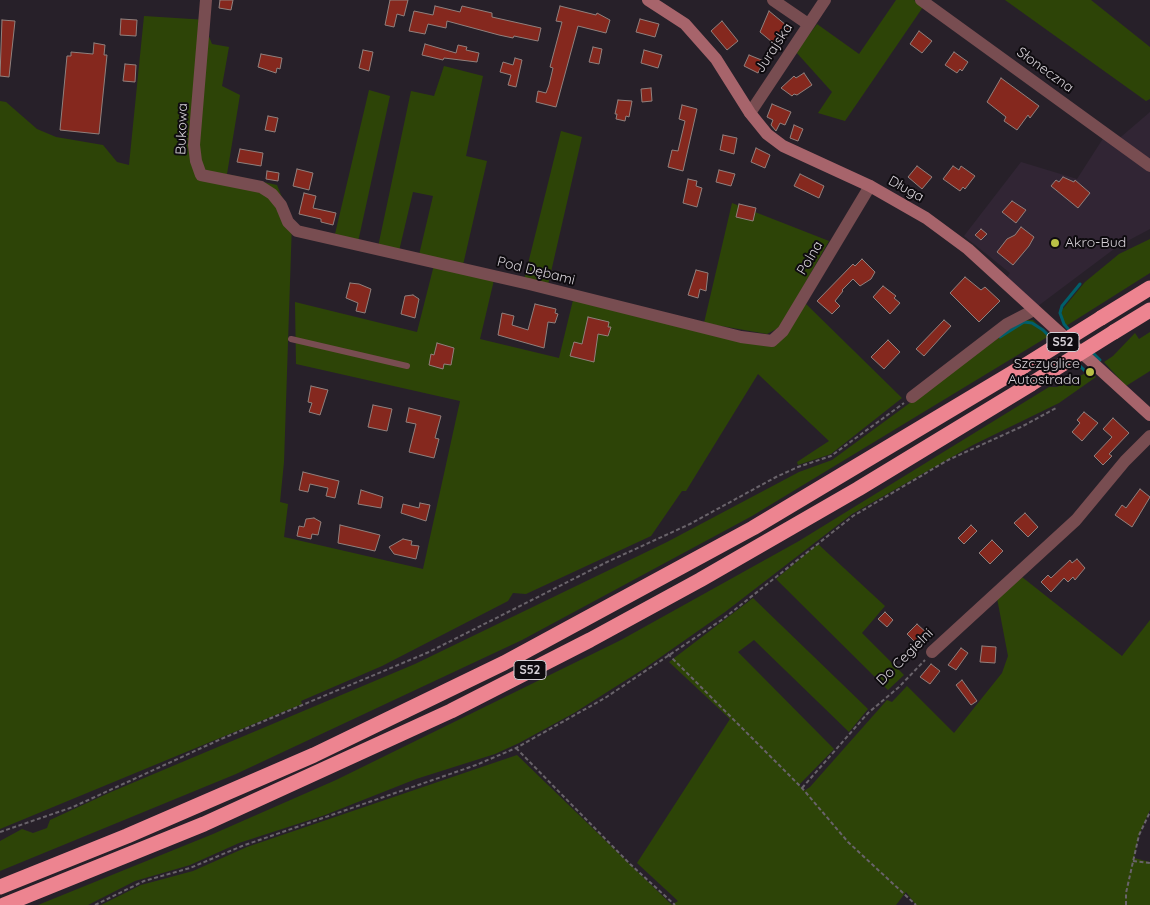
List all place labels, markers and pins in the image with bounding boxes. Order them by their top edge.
place label: Akro-Bud [1065,235,1126,251]
marker: Akro-Bud [1049,237,1061,249]
place label: Szczyglice Autostrada [1008,356,1080,388]
marker: Szczyglice Autostrada [1084,366,1096,378]

